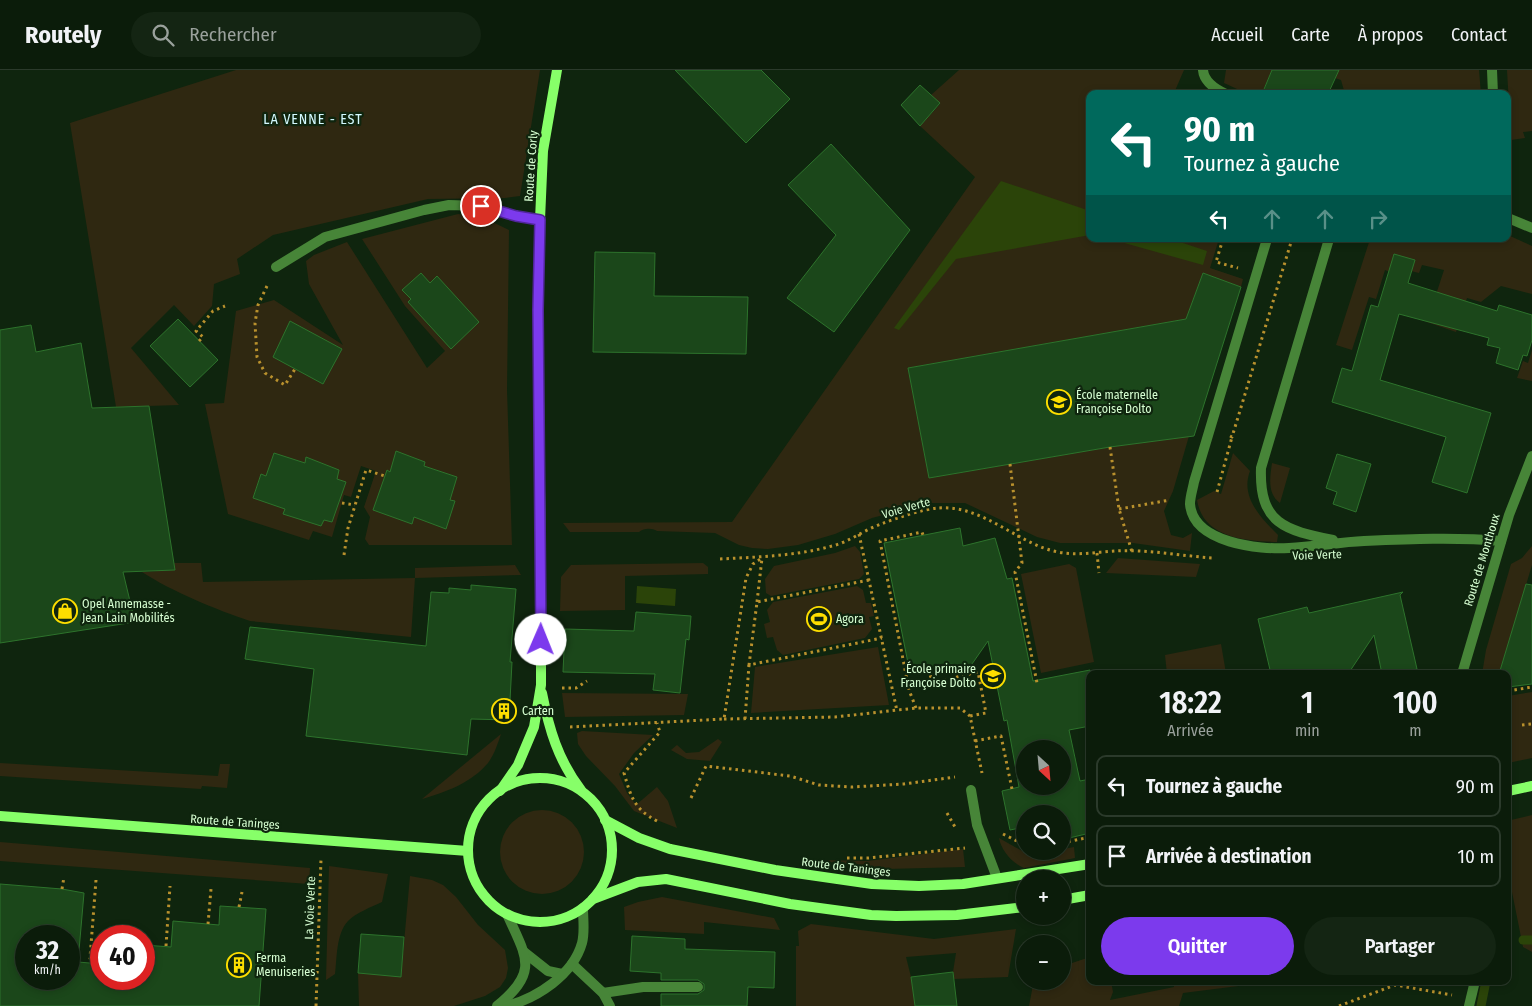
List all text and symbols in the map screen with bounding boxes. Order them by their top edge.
search box [131,12,481,57]
text: Routely [25,21,101,49]
icon: search [149,21,177,49]
text: Rechercher [189,23,277,46]
text: Accueil [1211,24,1263,46]
text: Carte [1291,24,1330,46]
text: À propos [1358,24,1423,46]
text: Contact [1451,24,1507,46]
text: 90 m [1184,108,1255,150]
icon: left [1101,110,1166,175]
district label: LA VENNE - EST [263,111,363,128]
street label: Route de Corly [522,129,541,202]
text: Tournez à gauche [1184,150,1340,177]
pin [460,185,502,227]
icon: arrive [467,192,495,220]
icon: left [1205,205,1233,233]
icon: ahead [1258,205,1286,233]
icon: ahead [1311,205,1339,233]
icon: right [1364,205,1392,233]
place label: École maternelle Françoise Dolto [1076,387,1158,416]
school or university icon: École maternelle Françoise Dolto [1046,389,1072,415]
street label: Voie Verte [880,494,932,522]
street label: Route de Monthoux [1461,511,1503,608]
street label: Voie Verte [1292,547,1342,563]
place label: Opel Annemasse - Jean Lain Mobilités [82,597,175,625]
shop icon: Opel Annemasse - Jean Lain Mobilités [52,598,78,624]
sports icon: Agora [806,606,832,632]
place label: Agora [836,612,864,626]
position arrow [514,613,566,665]
place label: École primaire Françoise Dolto [901,661,976,690]
school or university icon: École primaire Françoise Dolto [980,663,1006,689]
text: 18:22 [1159,685,1222,721]
text: 1 [1301,685,1314,721]
text: 100 [1393,685,1438,721]
building icon: Carten [491,698,517,724]
place label: Carten [522,704,554,718]
text: Arrivée [1167,721,1214,740]
text: min [1295,721,1320,740]
text: m [1409,721,1422,740]
north arrow [1016,740,1071,795]
map controls [1016,740,1071,990]
icon: left [1103,772,1131,800]
text: Tournez à gauche [1146,775,1282,798]
text: 90 m [1456,775,1494,798]
button: search [1016,805,1071,860]
street label: Route de Taninges [190,812,280,832]
icon: arrive [1103,842,1131,870]
text: Arrivée à destination [1146,845,1312,868]
text: 10 m [1458,845,1494,868]
street label: Route de Taninges [801,855,891,879]
button: + [1016,870,1071,925]
street label: La Voie Verte [302,876,318,940]
button: Quitter [1101,917,1294,975]
button: Partager [1304,917,1496,975]
speed limit sign: 40 [90,925,155,990]
button: − [1016,935,1071,990]
text: 32 [36,936,59,966]
place label: Ferma Menuiseries [256,951,315,979]
building icon: Ferma Menuiseries [226,952,252,978]
text: km/h [34,963,61,977]

